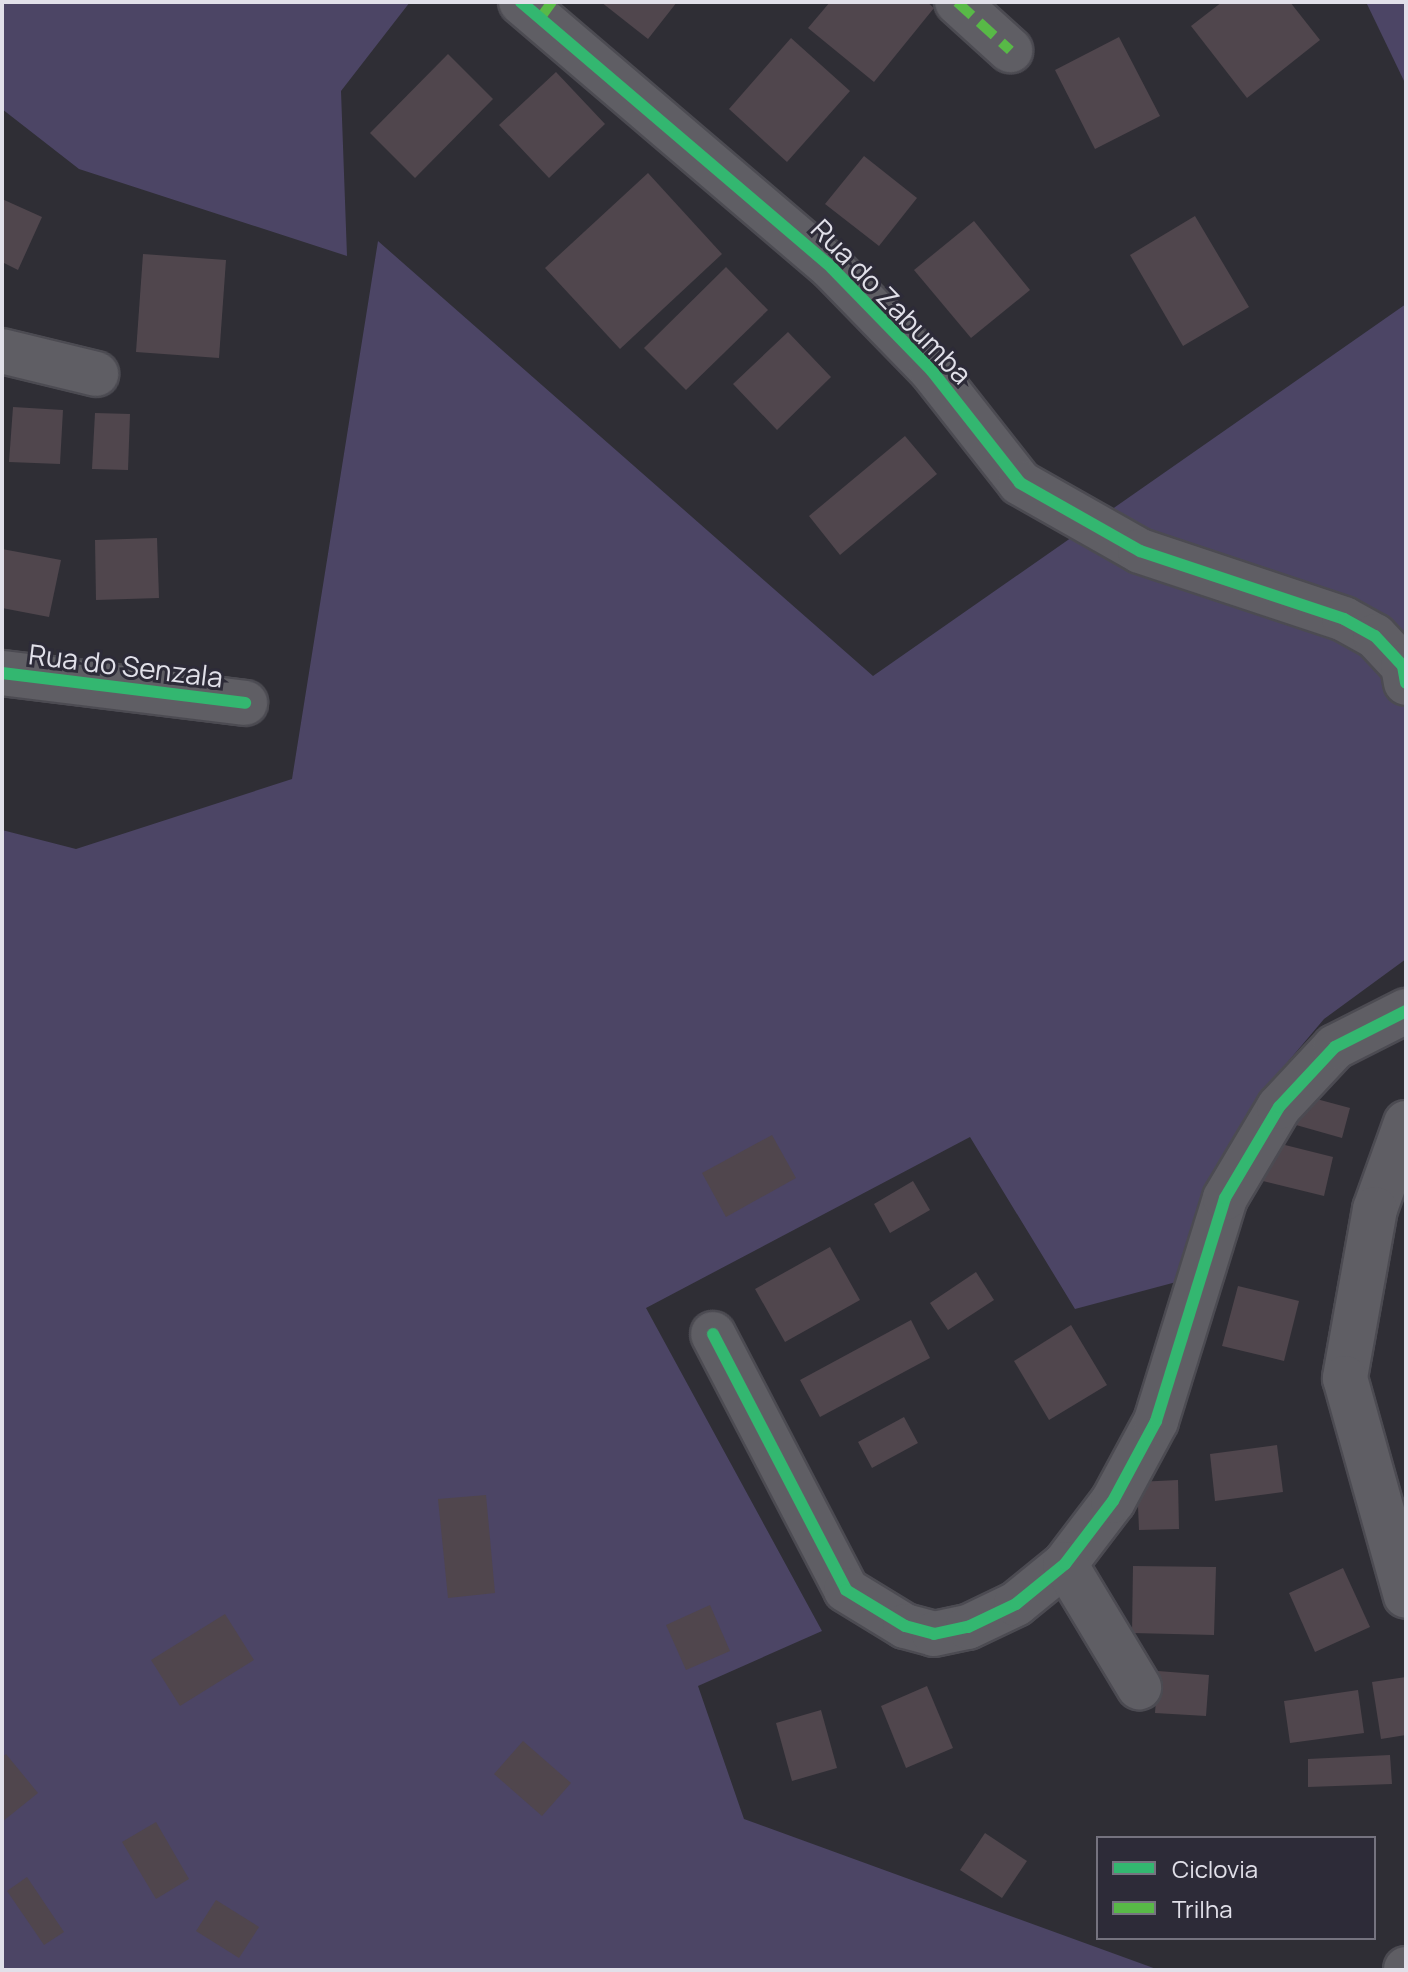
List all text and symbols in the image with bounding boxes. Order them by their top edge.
street label: Rua do Zabumba [805,212,979,390]
street label: Rua do Senzala [27,636,225,694]
legend [1096,1836,1376,1940]
text: Ciclovia [1172,1852,1258,1885]
text: Trilha [1172,1892,1233,1925]

